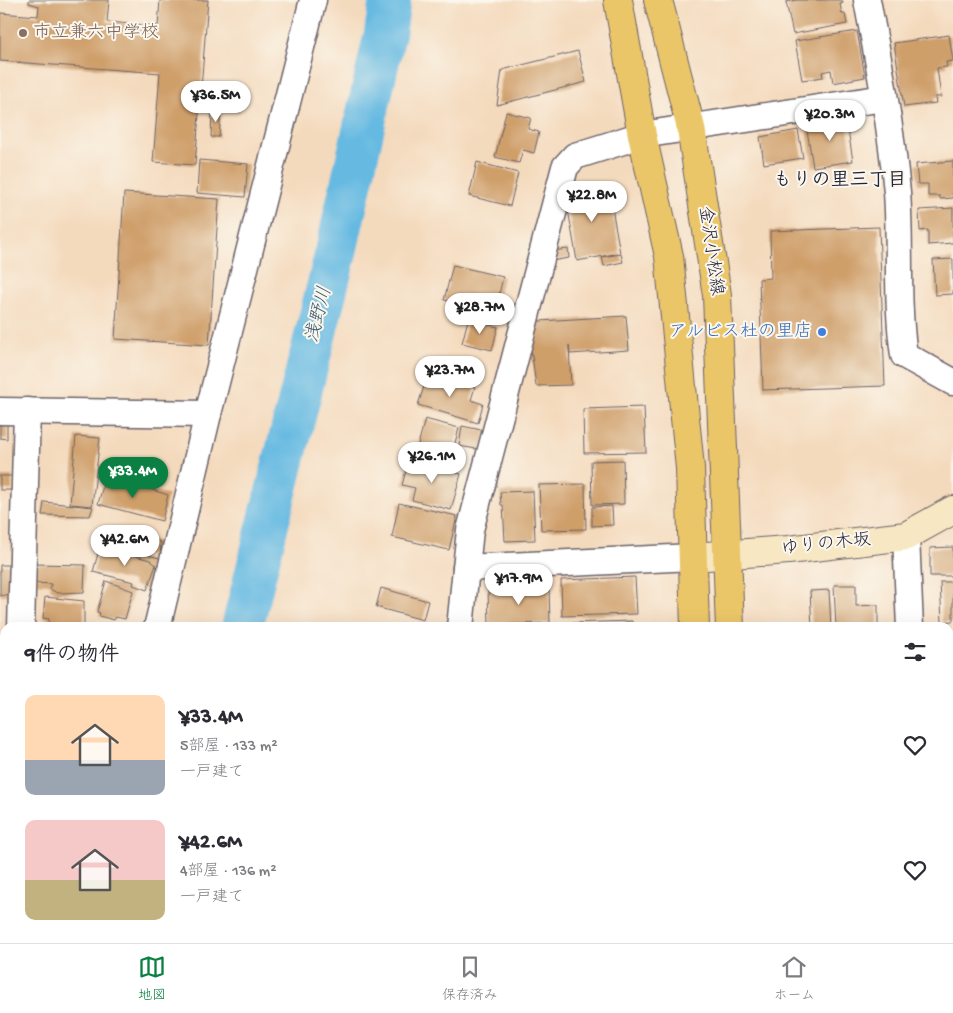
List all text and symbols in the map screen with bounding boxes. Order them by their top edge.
place label: 市立兼六中学校 [33,22,159,44]
marker: 市立兼六中学校 [17,27,29,39]
pin: ¥36.5M [175,80,257,123]
text: ¥36.5M [192,87,240,106]
pin: ¥20.3M [789,100,871,142]
text: ¥20.3M [806,106,854,125]
district label: もりの里三丁目 [773,170,907,193]
pin: ¥22.8M [551,180,633,223]
text: ¥22.8M [568,187,616,206]
street label: 金沢小松線 [693,205,728,297]
water label: 浅野川 [301,284,338,345]
pin: ¥28.7M [439,292,521,335]
text: ¥28.7M [456,299,504,318]
place label: アルビス杜の里店 [669,321,812,343]
marker: アルビス杜の里店 [816,326,828,338]
pin: ¥23.7M [409,356,491,398]
text: ¥23.7M [426,362,474,381]
pin: ¥26.1M [391,442,473,484]
text: ¥26.1M [409,448,455,467]
pin: ¥33.4M [92,456,174,499]
text: ¥33.4M [109,463,157,482]
pin: ¥42.6M [84,524,166,567]
street label: ゆりの木坂 [780,529,872,560]
text: ¥42.6M [101,531,149,550]
pin: ¥17.9M [478,564,560,606]
text: ¥17.9M [496,570,542,589]
icon: filters [901,638,929,666]
text: 9件の物件 [25,644,120,669]
text: ¥33.4M [180,706,243,731]
icon: home [65,715,125,775]
icon: heart [901,731,929,759]
text: 5部屋 · 133 m² [180,738,278,757]
text: 一戸建て [180,764,244,783]
text: ¥42.6M [180,831,242,856]
icon: home [65,840,125,900]
icon: heart [901,856,929,884]
text: 4部屋 · 136 m² [180,863,277,882]
text: 一戸建て [180,889,244,908]
tab: 地図 [138,953,166,1005]
tab: 保存済み [442,953,498,1005]
tab: ホーム [774,953,815,1005]

